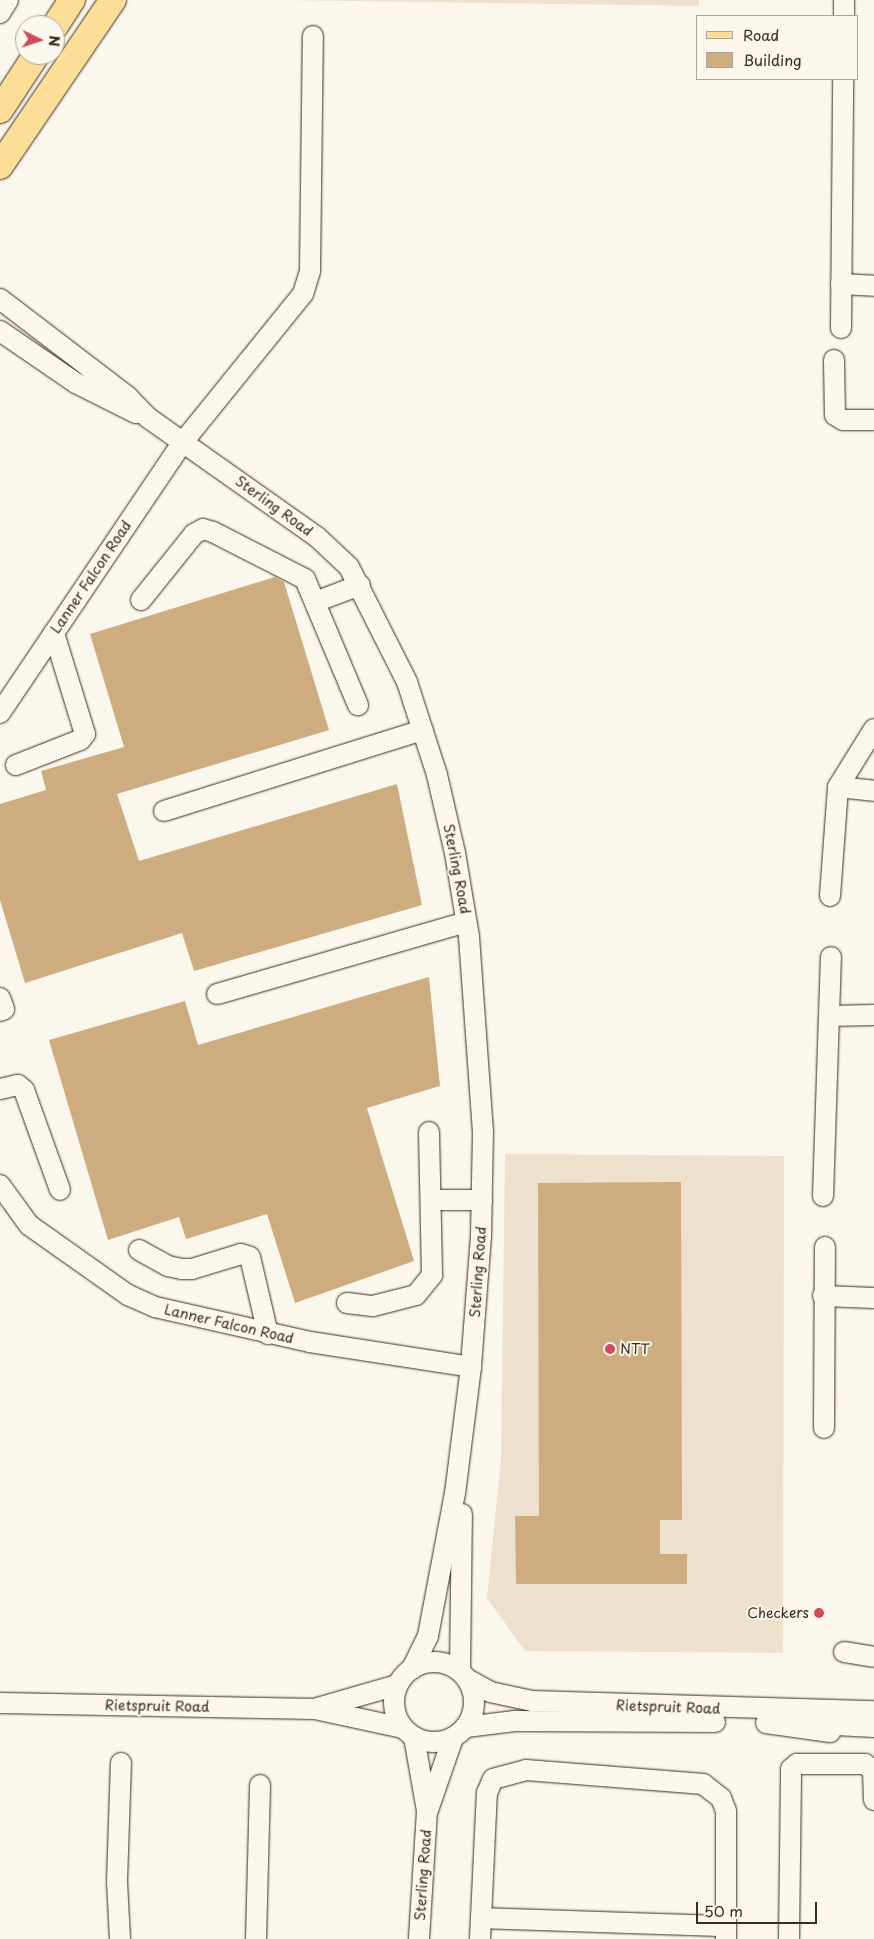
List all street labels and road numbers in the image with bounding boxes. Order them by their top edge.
street label: Sterling Road [232,473,316,539]
street label: Lanner Falcon Road [47,517,135,637]
street label: Sterling Road [440,823,474,915]
street label: Sterling Road [466,1226,490,1318]
street label: Lanner Falcon Road [162,1301,296,1347]
street label: Rietspruit Road [105,1697,209,1715]
street label: Rietspruit Road [616,1697,720,1717]
street label: Sterling Road [411,1829,435,1921]

